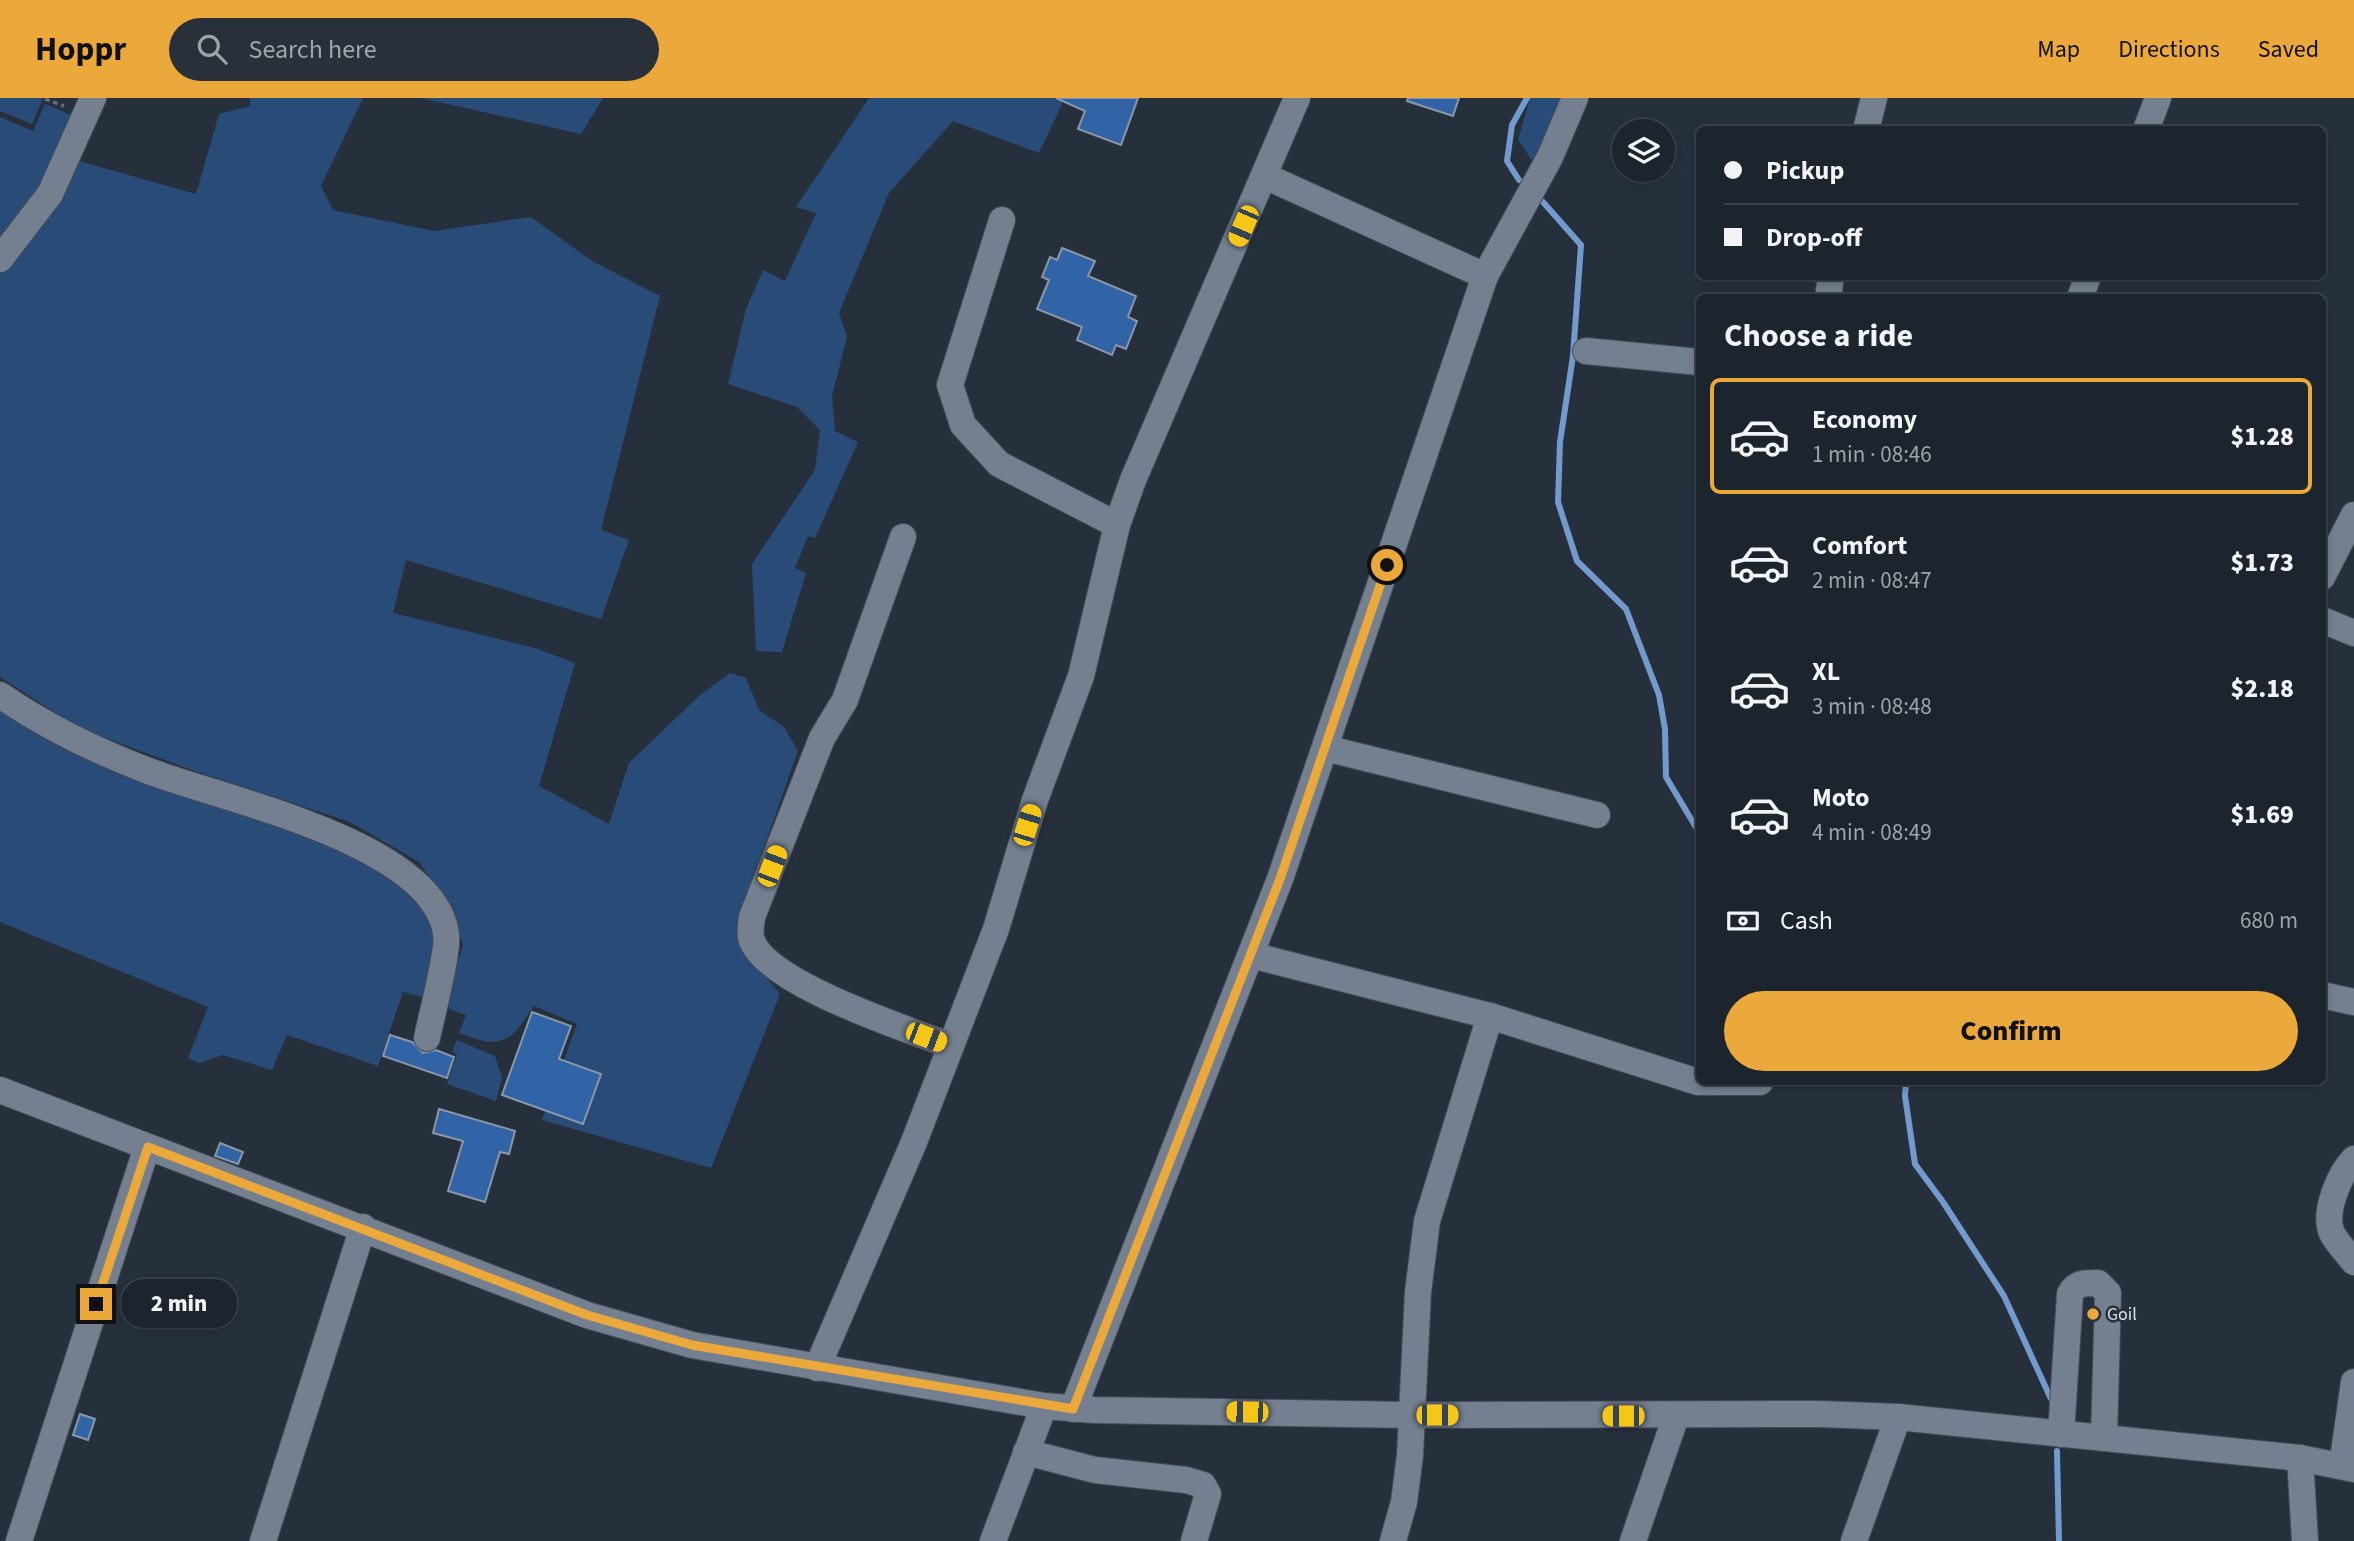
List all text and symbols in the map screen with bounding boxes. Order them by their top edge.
search box [169,18,659,81]
text: Hoppr [35,26,127,73]
icon: search [193,30,231,68]
text: Search here [249,31,377,68]
text: Map [2037,32,2080,67]
text: Directions [2118,32,2220,67]
text: Saved [2258,32,2319,67]
map controls [1612,119,1675,182]
button: layers [1612,119,1675,182]
text: Pickup [1766,152,1844,189]
car [1226,203,1261,249]
text: Drop-off [1766,219,1862,256]
text: Choose a ride [1724,313,1913,359]
text: Economy [1812,401,1917,438]
icon: car [1728,405,1791,468]
text: $1.28 [2230,418,2294,455]
text: 1 min · 08:46 [1812,438,1932,471]
text: Comfort [1812,527,1907,564]
icon: car [1728,531,1791,594]
text: $1.73 [2230,544,2294,581]
route start [1371,549,1403,581]
text: 2 min · 08:47 [1812,564,1932,597]
text: XL [1812,653,1840,690]
icon: car [1728,657,1791,720]
text: $2.18 [2230,670,2294,707]
text: 3 min · 08:48 [1812,690,1932,723]
text: Moto [1812,779,1869,816]
icon: car [1728,783,1791,846]
text: $1.69 [2230,796,2294,833]
car [1011,802,1044,848]
text: 4 min · 08:49 [1812,816,1932,849]
car [755,843,790,889]
icon: cash [1724,902,1762,940]
text: Cash [1780,902,1833,939]
text: 680 m [2240,904,2298,937]
button: Confirm [1724,991,2298,1071]
car [903,1020,950,1054]
callout: 2 min [120,1280,236,1328]
text: 2 min [151,1287,207,1320]
route end [80,1288,112,1320]
place label: Goil [2107,1302,2137,1327]
marker: Goil [2085,1306,2101,1322]
car [1226,1401,1269,1423]
car [1417,1405,1459,1426]
car [1603,1406,1645,1427]

